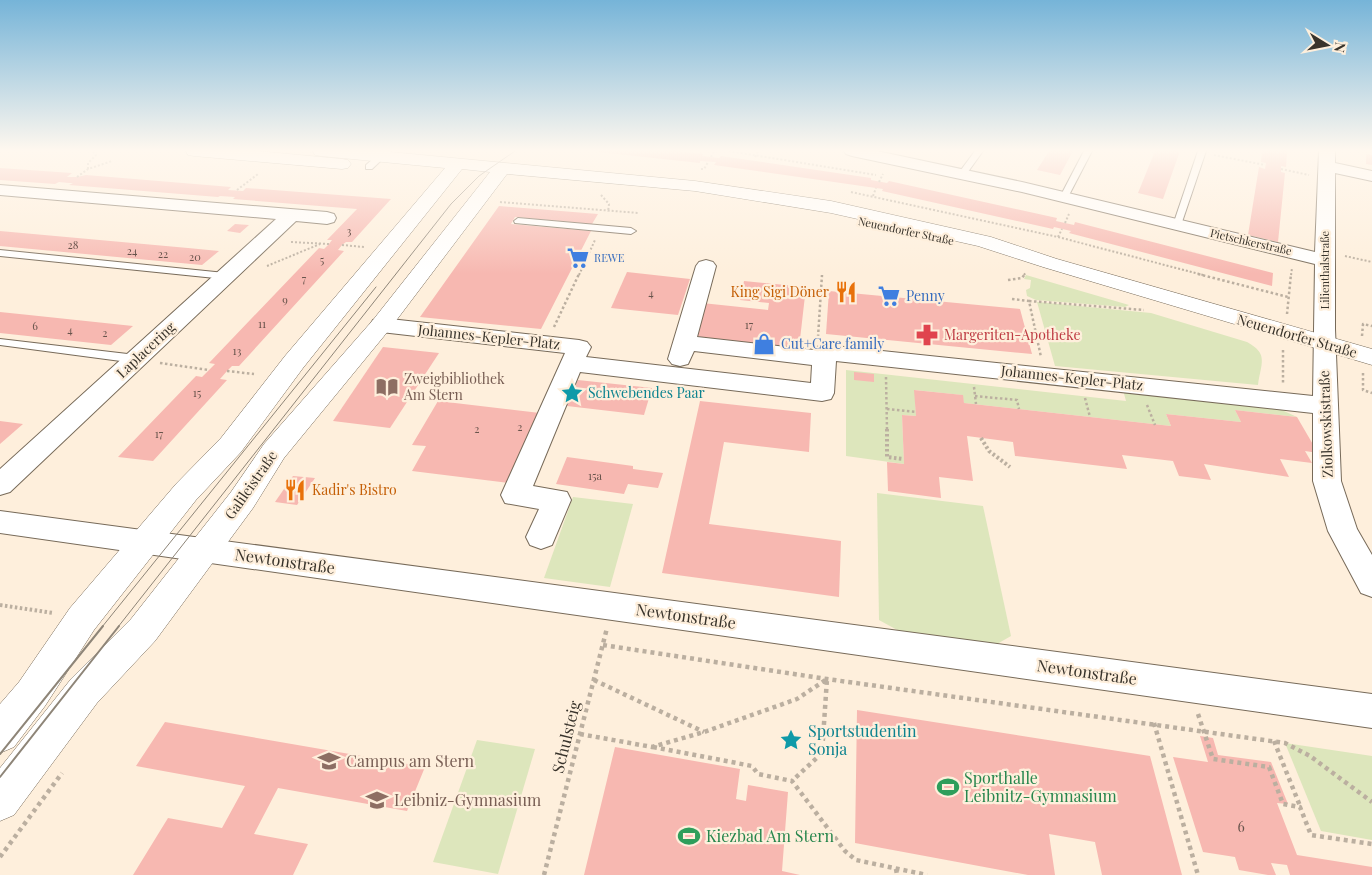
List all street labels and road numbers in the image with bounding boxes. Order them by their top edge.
street label: Neuendorfer Straße [857,213,956,248]
street label: Pietschkerstraße [1209,225,1294,258]
street label: Lilienthalstraße [1317,230,1332,309]
street label: Neuendorfer Straße [1235,309,1359,362]
street label: Laplacering [112,317,180,382]
street label: Johannes-Kepler-Platz [416,319,561,353]
street label: Johannes-Kepler-Platz [999,360,1144,394]
street label: Ziolkowskistraße [1314,370,1337,478]
street label: Galileistraße [220,447,281,523]
street label: Newtonstraße [234,543,336,578]
street label: Newtonstraße [635,598,737,633]
street label: Newtonstraße [1036,654,1138,689]
street label: Schulsteig [546,698,585,775]

